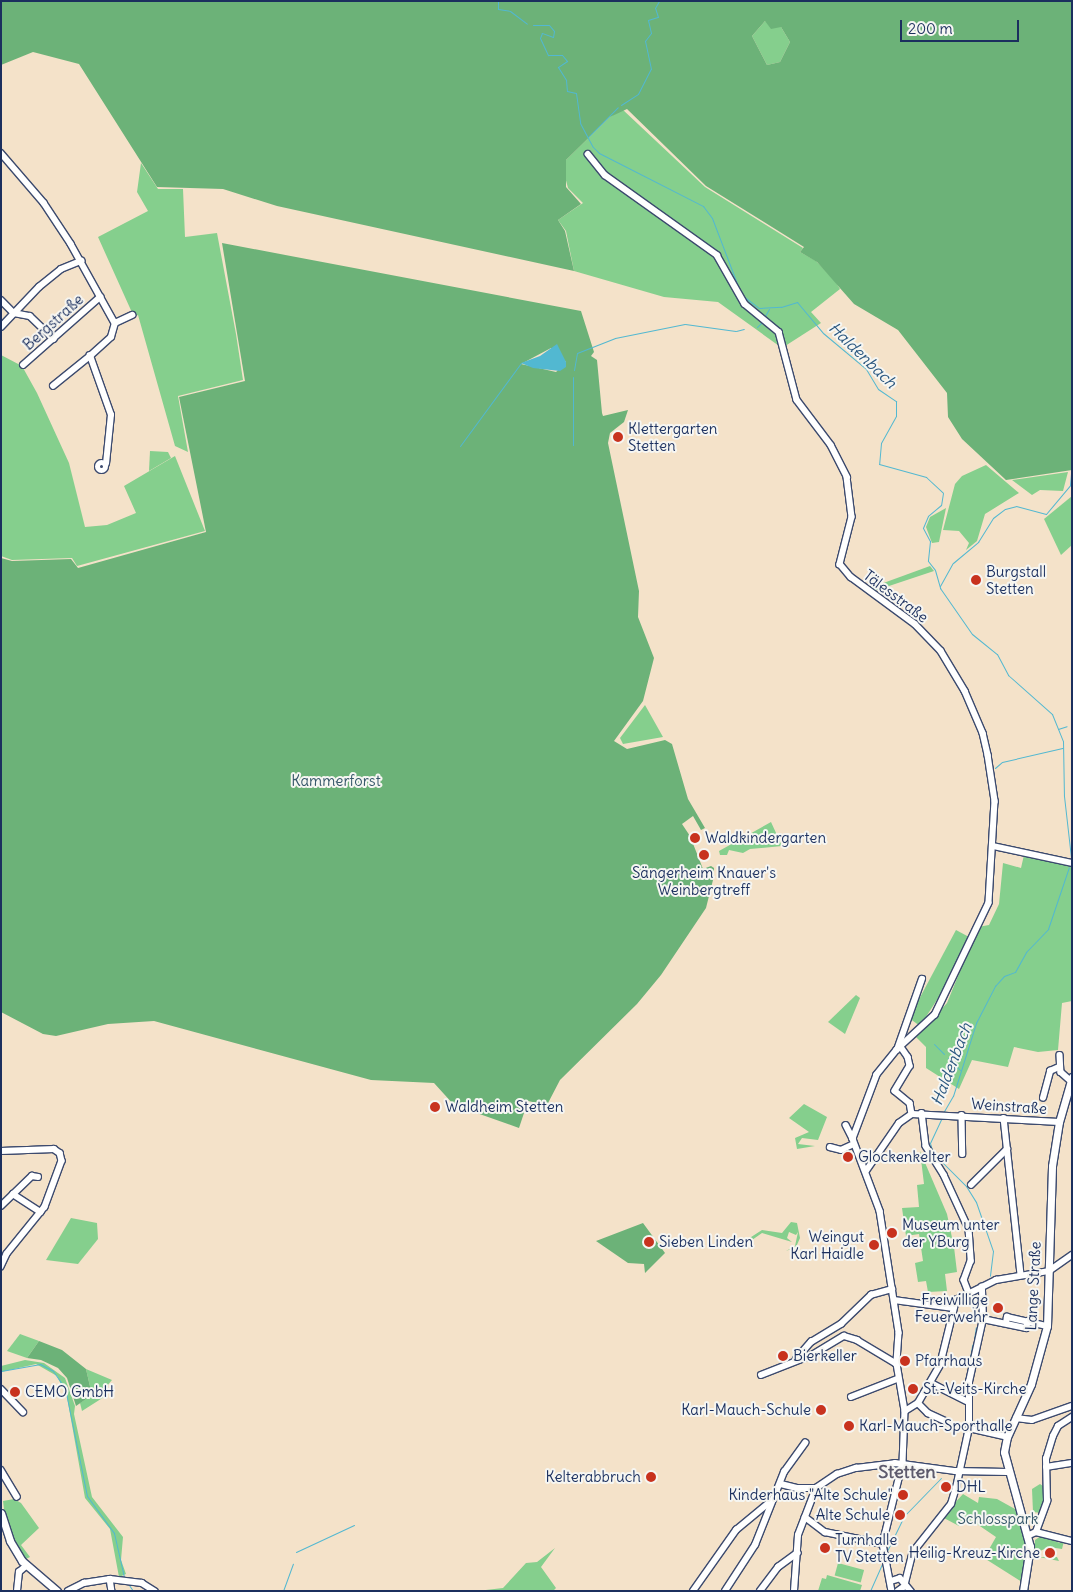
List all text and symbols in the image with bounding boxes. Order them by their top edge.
scale bar [903,10,1022,42]
text: 200 m [908,19,953,38]
street label: Bergstraße [19,290,87,354]
water label: Haldenbach [825,318,901,392]
place label: Klettergarten Stetten [628,419,717,454]
marker: Klettergarten Stetten [612,431,624,443]
place label: Burgstall Stetten [986,562,1046,597]
street label: Tälesstraße [860,566,932,626]
marker: Burgstall Stetten [970,574,982,586]
park label: Kammerforst [291,772,381,790]
place label: Waldkindergarten [705,829,826,847]
marker: Waldkindergarten [689,832,701,844]
marker: Sängerheim Knauer's Weinbergtreff [698,849,710,861]
place label: Sängerheim Knauer's Weinbergtreff [632,863,776,898]
water label: Haldenbach [927,1020,975,1108]
street label: Weinstraße [971,1094,1047,1118]
place label: Waldheim Stetten [445,1098,563,1116]
marker: Waldheim Stetten [429,1101,441,1113]
place label: Glockenkelter [858,1148,951,1166]
marker: Glockenkelter [842,1151,854,1163]
place label: Museum unter der YBurg [902,1215,1000,1250]
place label: Weingut Karl Haidle [790,1227,864,1262]
marker: Museum unter der YBurg [886,1227,898,1239]
place label: Sieben Linden [659,1233,753,1251]
marker: Sieben Linden [643,1236,655,1248]
marker: Weingut Karl Haidle [868,1239,880,1251]
street label: Lange Straße [1022,1241,1044,1331]
place label: Freiwillige Feuerwehr [915,1290,988,1325]
marker: Freiwillige Feuerwehr [992,1302,1004,1314]
place label: Bierkeller [793,1347,857,1365]
marker: Bierkeller [777,1350,789,1362]
place label: Pfarrhaus [915,1352,982,1370]
marker: Pfarrhaus [899,1355,911,1367]
place label: St.-Veits-Kirche [923,1380,1027,1398]
place label: CEMO GmbH [25,1383,114,1401]
marker: St.-Veits-Kirche [907,1383,919,1395]
marker: CEMO GmbH [9,1386,21,1398]
place label: Karl-Mauch-Schule [681,1401,811,1419]
marker: Karl-Mauch-Schule [815,1404,827,1416]
place label: Karl-Mauch-Sporthalle [859,1417,1013,1435]
marker: Karl-Mauch-Sporthalle [843,1420,855,1432]
district label: Stetten [878,1461,936,1483]
place label: Kelterabbruch [546,1468,641,1486]
marker: Kelterabbruch [645,1471,657,1483]
place label: DHL [956,1478,986,1496]
marker: DHL [940,1481,952,1493]
place label: Kinderhaus "Alte Schule" [728,1486,893,1504]
marker: Kinderhaus "Alte Schule" [897,1489,909,1501]
place label: Alte Schule [816,1506,890,1524]
marker: Alte Schule [894,1509,906,1521]
park label: Schlosspark [958,1510,1038,1528]
place label: Turnhalle TV Stetten [835,1530,904,1565]
marker: Turnhalle TV Stetten [819,1542,831,1554]
place label: Heilig-Kreuz-Kirche [909,1544,1040,1562]
marker: Heilig-Kreuz-Kirche [1044,1547,1056,1559]

